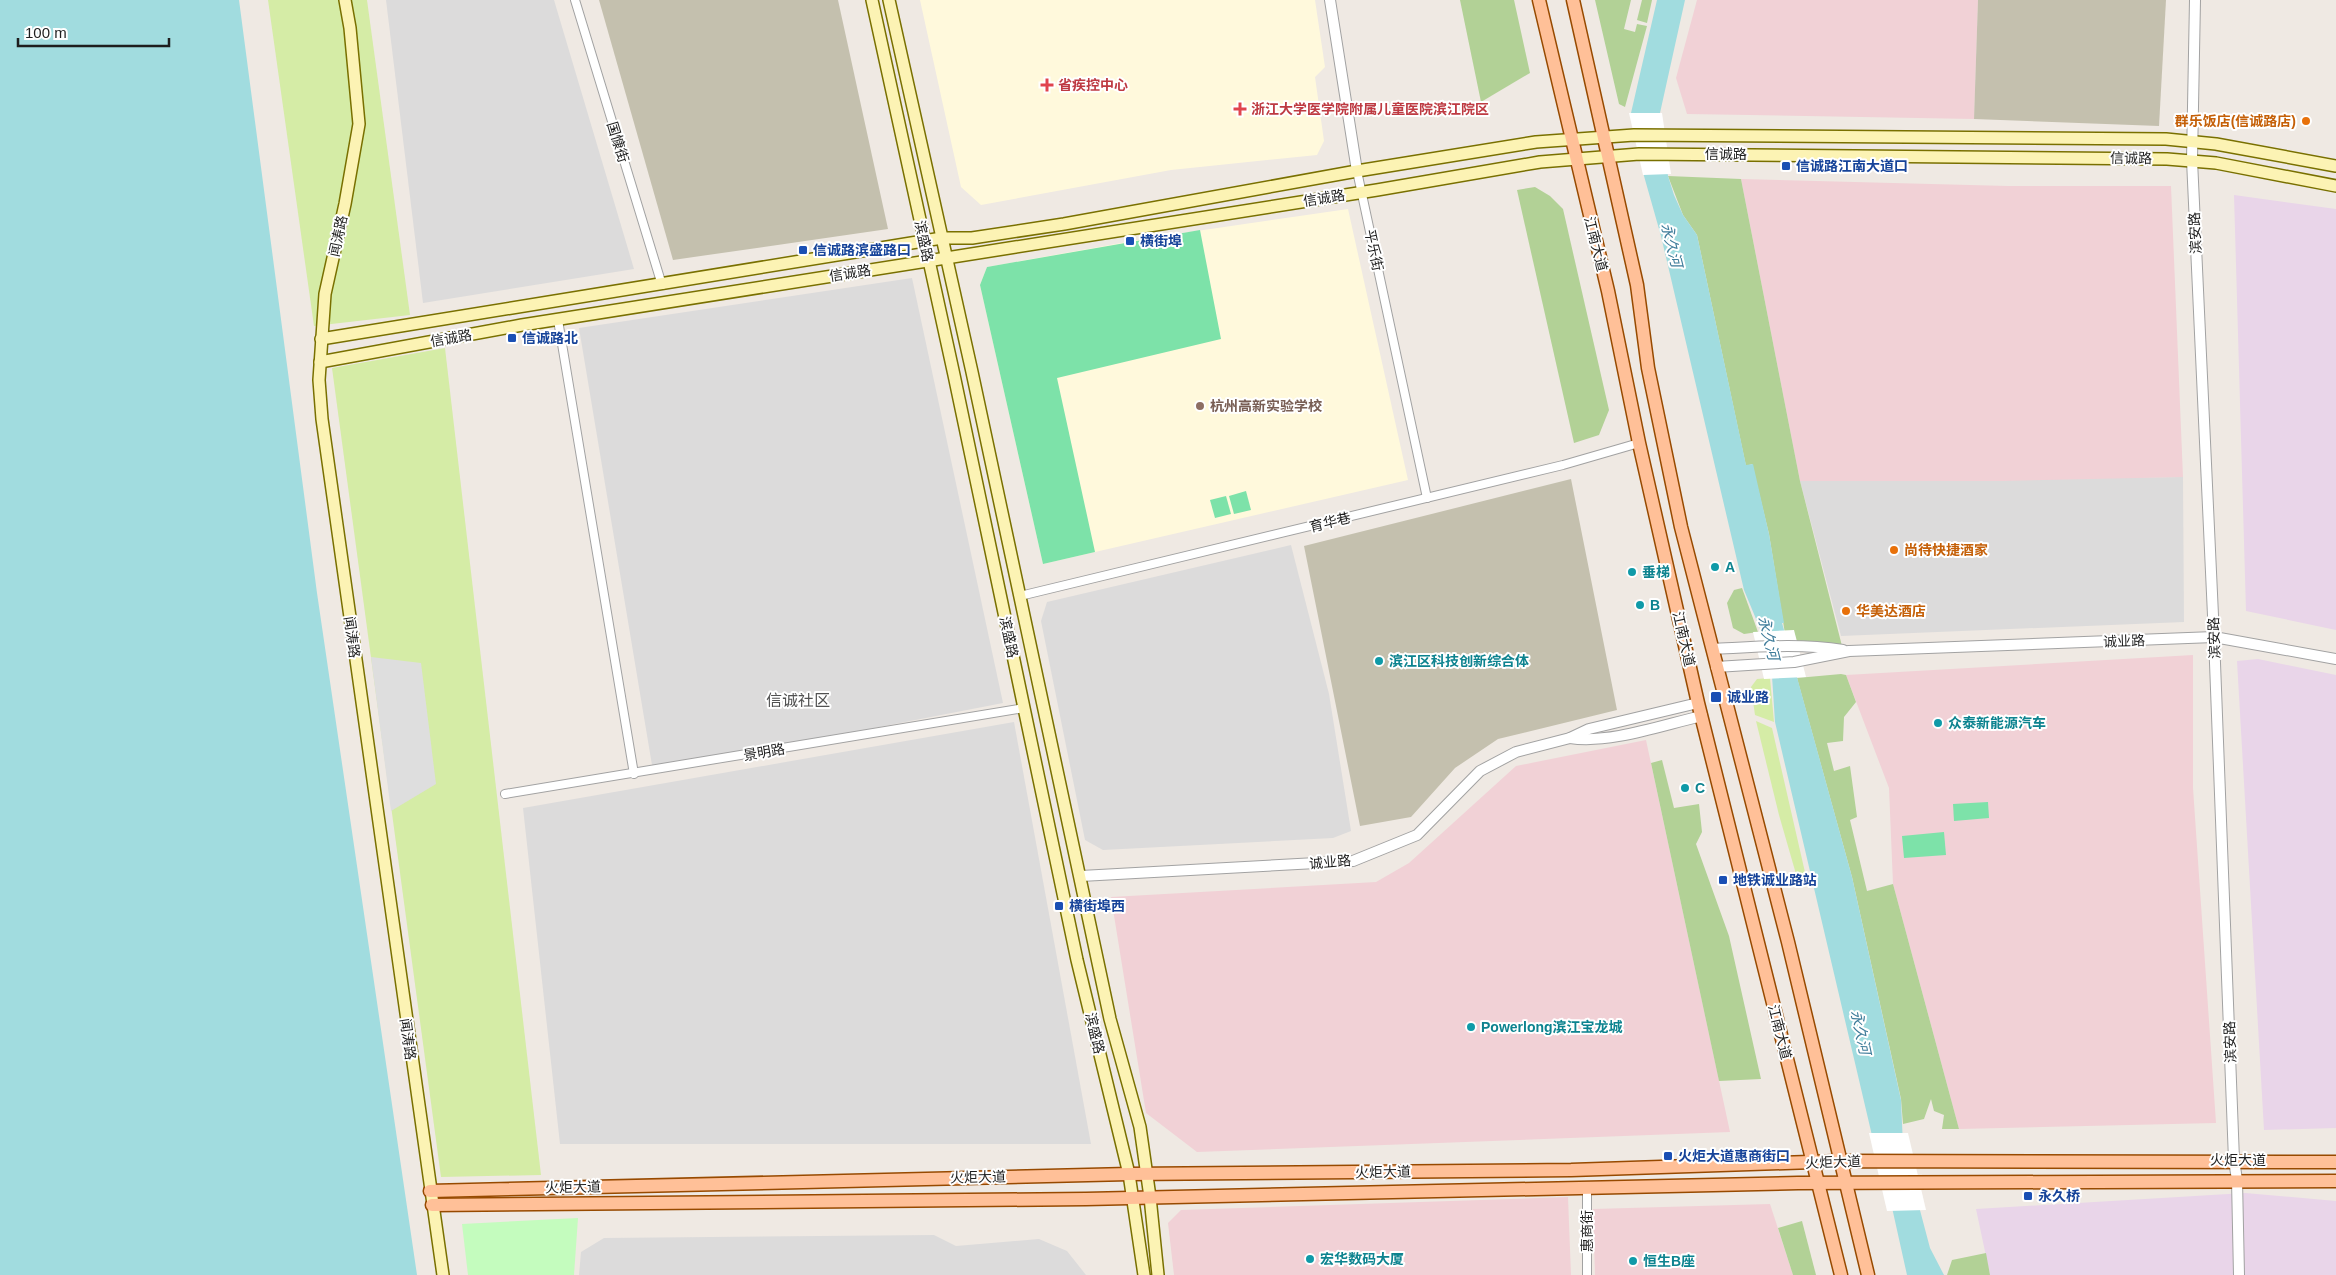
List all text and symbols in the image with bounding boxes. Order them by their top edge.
scale bar [18,15,169,47]
text: 100 m [25,24,67,41]
place label: 省疾控中心 [1058,77,1128,93]
marker: 省疾控中心 [1040,78,1054,92]
place label: 浙江大学医学院附属儿童医院滨江院区 [1251,101,1489,117]
marker: 浙江大学医学院附属儿童医院滨江院区 [1233,102,1247,116]
place label: 群乐饭店(信诚路店) [2175,113,2296,129]
marker: 群乐饭店(信诚路店) [2300,115,2312,127]
street label: 国慷街 [604,120,632,164]
street label: 信诚路 [1705,146,1747,162]
street label: 信诚路 [2110,150,2152,166]
place label: 信诚路江南大道口 [1796,158,1908,174]
marker: 信诚路江南大道口 [1780,160,1792,172]
street label: 信诚路 [1302,187,1346,209]
street label: 滨安路 [2186,212,2204,254]
street label: 闻涛路 [326,214,350,258]
street label: 江南大道 [1581,215,1611,273]
street label: 滨盛路 [912,219,936,263]
water label: 永久河 [1658,221,1686,272]
street label: 平乐街 [1362,228,1386,272]
place label: 横街埠 [1140,233,1182,249]
marker: 横街埠 [1124,235,1136,247]
place label: 信诚路滨盛路口 [813,242,911,258]
marker: 信诚路滨盛路口 [797,244,809,256]
street label: 信诚路 [828,262,872,284]
street label: 信诚路 [429,326,473,350]
place label: 信诚路北 [522,330,578,346]
marker: 信诚路北 [506,332,518,344]
place label: 杭州高新实验学校 [1210,398,1322,414]
marker: 杭州高新实验学校 [1194,400,1206,412]
street label: 育华巷 [1308,509,1352,535]
place label: 尚待快捷酒家 [1904,542,1988,558]
marker: 尚待快捷酒家 [1888,544,1900,556]
place label: A [1725,559,1735,575]
marker: A [1709,561,1721,573]
place label: 垂梯 [1642,564,1670,580]
marker: 垂梯 [1626,566,1638,578]
place label: B [1650,597,1660,613]
marker: B [1634,599,1646,611]
place label: 华美达酒店 [1856,603,1926,619]
marker: 华美达酒店 [1840,605,1852,617]
street label: 江南大道 [1670,610,1698,668]
water label: 永久河 [1755,614,1783,665]
street label: 闻涛路 [341,615,363,659]
street label: 滨盛路 [997,615,1021,659]
street label: 滨安路 [2205,617,2223,659]
street label: 诚业路 [2103,632,2145,650]
place label: 滨江区科技创新综合体 [1389,653,1529,669]
marker: 滨江区科技创新综合体 [1373,655,1385,667]
place label: 诚业路 [1727,689,1769,705]
marker: 诚业路 [1709,690,1723,704]
district label: 信诚社区 [766,692,830,709]
place label: 众泰新能源汽车 [1948,715,2046,731]
marker: 众泰新能源汽车 [1932,717,1944,729]
street label: 景明路 [742,740,786,764]
place label: C [1695,780,1705,796]
marker: C [1679,782,1691,794]
street label: 诚业路 [1308,852,1352,872]
place label: 地铁诚业路站 [1733,872,1817,888]
marker: 地铁诚业路站 [1717,874,1729,886]
place label: 横街埠西 [1069,898,1125,914]
marker: 横街埠西 [1053,900,1065,912]
street label: 江南大道 [1765,1003,1795,1061]
water label: 永久河 [1848,1008,1875,1059]
street label: 滨盛路 [1082,1011,1108,1055]
street label: 闻涛路 [397,1017,419,1061]
place label: Powerlong滨江宝龙城 [1481,1019,1623,1035]
marker: Powerlong滨江宝龙城 [1465,1021,1477,1033]
street label: 滨安路 [2221,1021,2239,1063]
place label: 火炬大道惠商街口 [1678,1148,1790,1164]
marker: 火炬大道惠商街口 [1662,1150,1674,1162]
street label: 火炬大道 [2210,1152,2266,1168]
street label: 火炬大道 [1805,1153,1861,1171]
street label: 火炬大道 [1355,1164,1411,1180]
street label: 火炬大道 [950,1169,1006,1185]
street label: 火炬大道 [545,1179,601,1195]
place label: 永久桥 [2038,1188,2080,1204]
marker: 永久桥 [2022,1190,2034,1202]
street label: 惠商街 [1579,1210,1595,1252]
place label: 宏华数码大厦 [1320,1251,1404,1267]
marker: 宏华数码大厦 [1304,1253,1316,1265]
place label: 恒生B座 [1643,1253,1695,1269]
marker: 恒生B座 [1627,1255,1639,1267]

